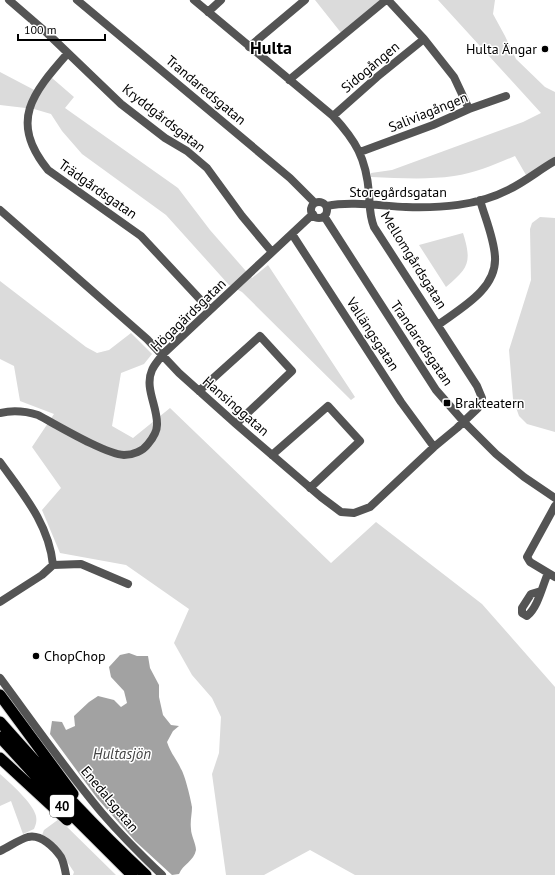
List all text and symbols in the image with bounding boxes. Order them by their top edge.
scale bar [18,16,105,42]
text: 100 m [24,22,57,37]
district label: Hulta [250,36,292,59]
street label: Sidogången [337,37,403,97]
place label: Hulta Ängar [466,40,537,58]
marker: Hulta Ängar [540,44,550,54]
street label: Trandaredsgatan [162,51,250,129]
street label: Kryddgårdsgatan [119,80,209,156]
street label: Saliviagången [386,88,470,136]
street label: Trädgårdsgatan [55,155,141,223]
street label: Storegårdsgatan [349,183,447,201]
street label: Mellomgårdsgatan [377,208,451,312]
street label: Högagärdsgatan [147,275,229,355]
street label: Vallängsgatan [342,293,403,374]
street label: Trandaredsgatan [387,297,457,389]
street label: Hansinggatan [199,372,273,440]
place label: Brakteatern [455,394,524,412]
marker: Brakteatern [442,398,452,408]
place label: ChopChop [44,647,105,665]
marker: ChopChop [31,651,41,661]
water label: Hultasjön [93,744,151,763]
street label: Enedalsgatan [77,762,143,836]
road number: 40 [50,795,74,817]

